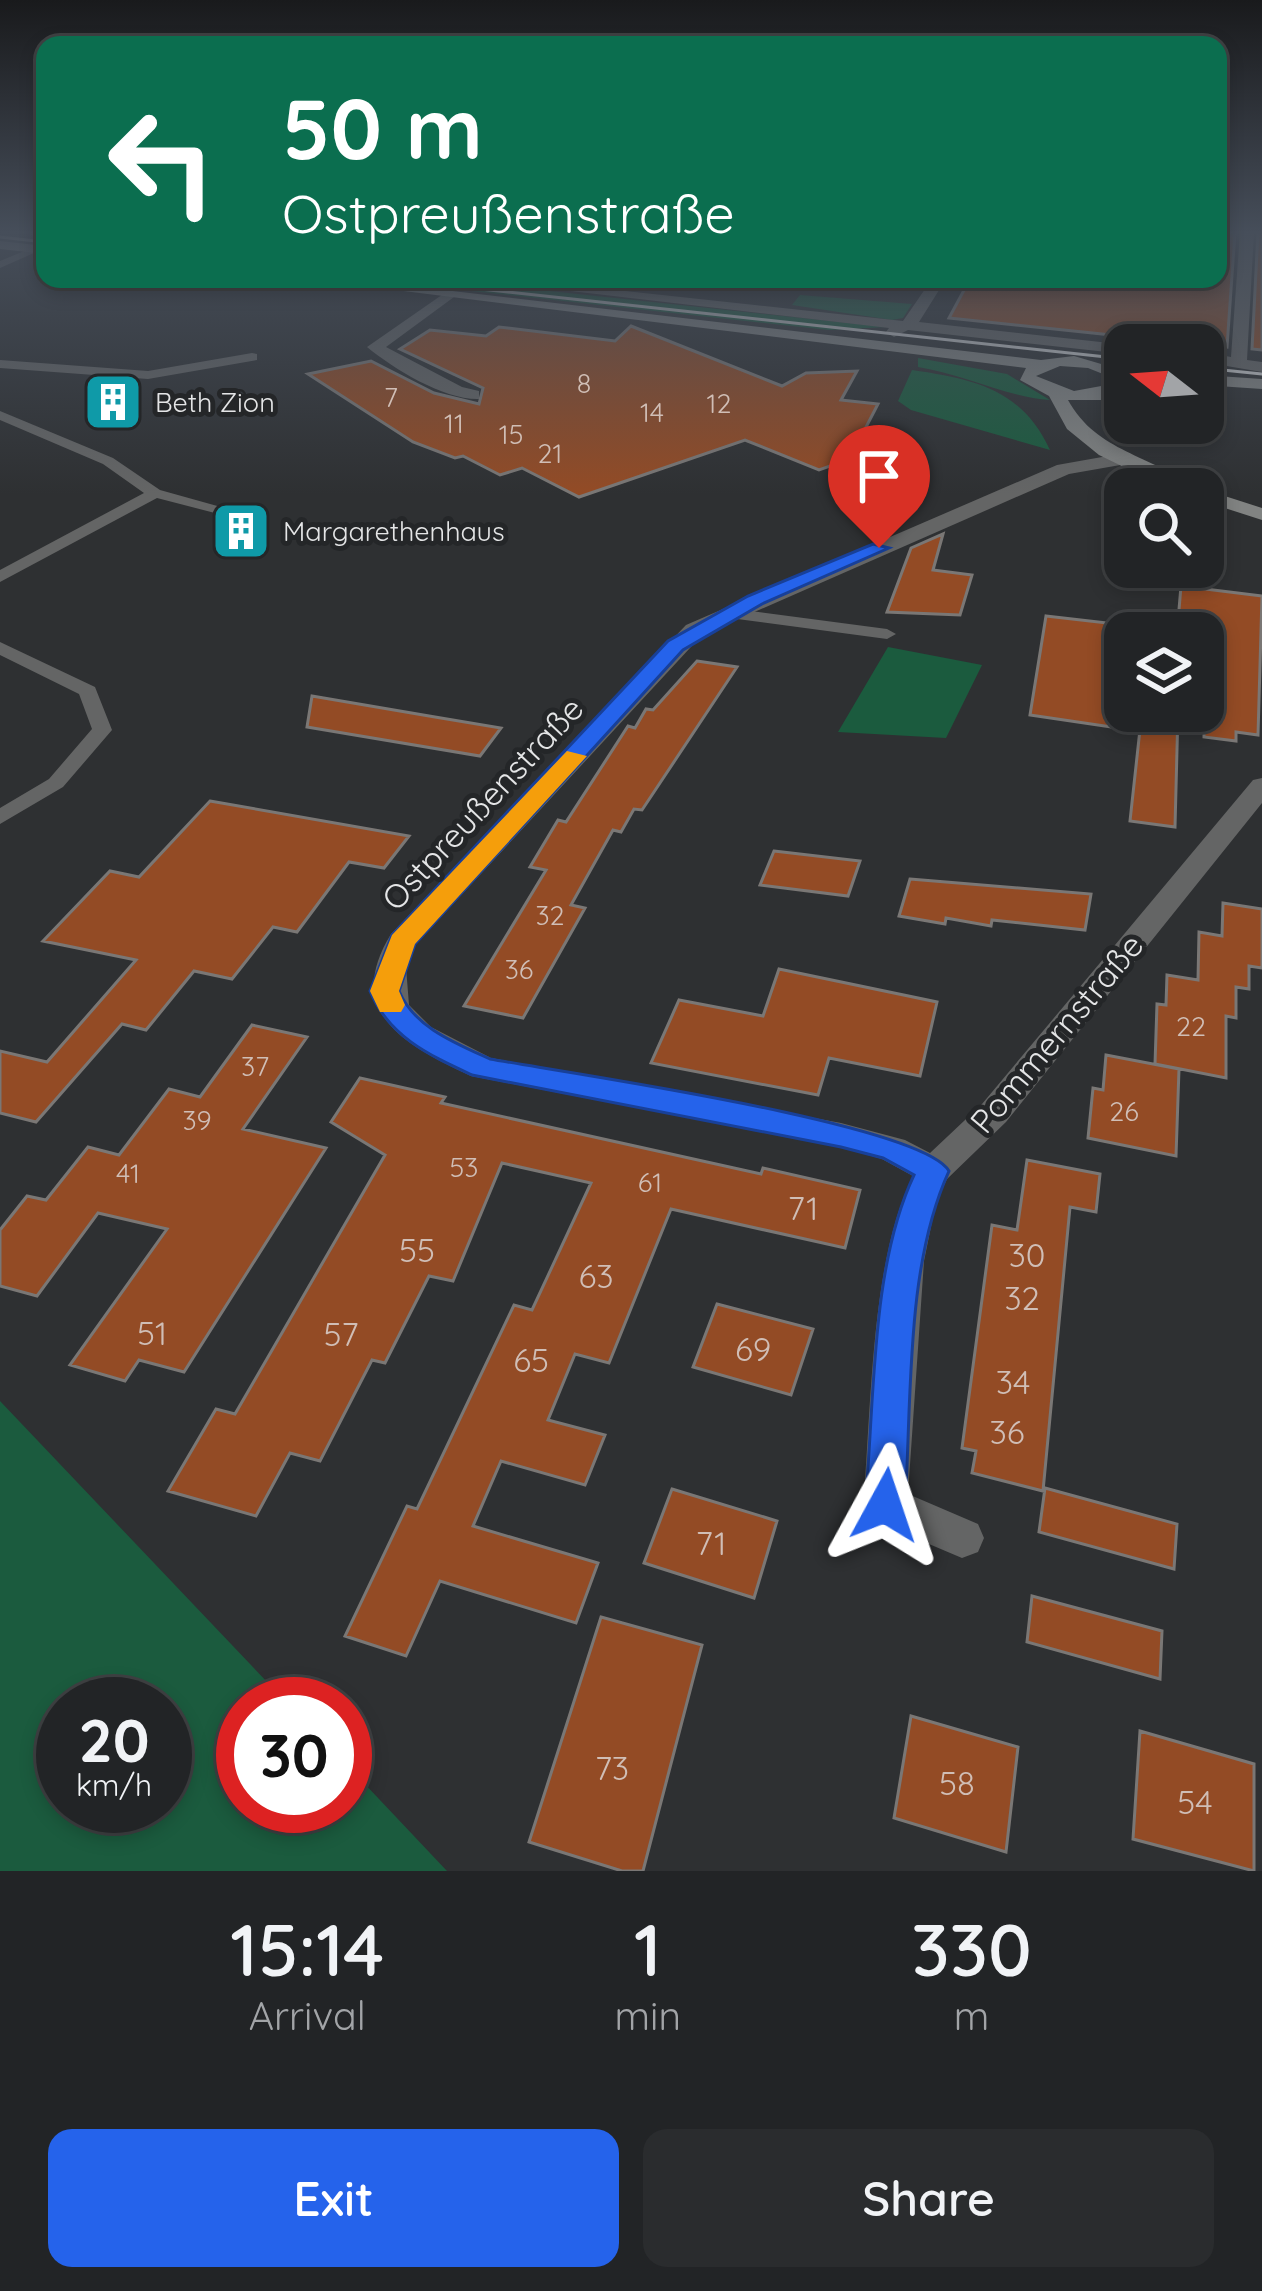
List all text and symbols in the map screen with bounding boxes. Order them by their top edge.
text: 50 m [282,75,483,180]
icon: left [84,84,240,240]
text: Ostpreußenstraße [282,179,735,247]
north arrow [1104,324,1224,444]
map controls [1104,324,1224,732]
house number: 8 [577,366,591,400]
building icon: Beth Zion [82,371,144,433]
house number: 7 [384,380,398,414]
place label: Beth Zion [155,385,275,419]
house number: 12 [707,386,731,420]
house number: 14 [640,395,664,429]
house number: 11 [444,406,464,440]
house number: 15 [499,417,523,451]
pin [828,425,930,548]
house number: 21 [538,436,562,470]
icon: arrive [846,443,912,509]
button: search [1104,468,1224,588]
building icon: Margarethenhaus [210,500,272,562]
place label: Margarethenhaus [283,514,505,548]
button: layers [1104,612,1224,732]
street label: Ostpreußenstraße [373,688,591,918]
house number: 32 [535,898,565,932]
street label: Pommernstraße [961,925,1151,1141]
house number: 36 [505,952,533,986]
house number: 22 [1176,1009,1206,1043]
house number: 37 [241,1049,269,1083]
house number: 26 [1109,1094,1139,1128]
house number: 39 [182,1103,212,1137]
house number: 53 [450,1150,478,1184]
house number: 41 [116,1156,140,1190]
house number: 61 [638,1165,662,1199]
house number: 71 [788,1187,818,1228]
house number: 55 [399,1229,435,1270]
house number: 30 [1009,1234,1045,1275]
house number: 63 [578,1255,614,1296]
house number: 32 [1004,1277,1040,1318]
house number: 51 [137,1312,167,1353]
house number: 57 [324,1313,358,1354]
house number: 69 [735,1328,771,1369]
house number: 65 [513,1339,549,1380]
house number: 34 [996,1361,1030,1402]
house number: 36 [989,1411,1025,1452]
position arrow [822,1442,948,1568]
house number: 71 [696,1522,726,1563]
speed limit sign: 30 [216,1677,372,1833]
text: 20 [79,1702,149,1777]
house number: 73 [595,1747,629,1788]
house number: 58 [939,1762,975,1803]
text: km/h [76,1766,152,1804]
house number: 54 [1177,1781,1213,1822]
text: 15:14 [230,1904,384,1994]
text: 1 [634,1904,662,1994]
text: 330 [911,1904,1032,1994]
text: Arrival [249,1991,366,2040]
text: min [614,1991,681,2040]
text: m [954,1991,989,2040]
button: Exit [48,2129,619,2267]
button: Share [643,2129,1214,2267]

